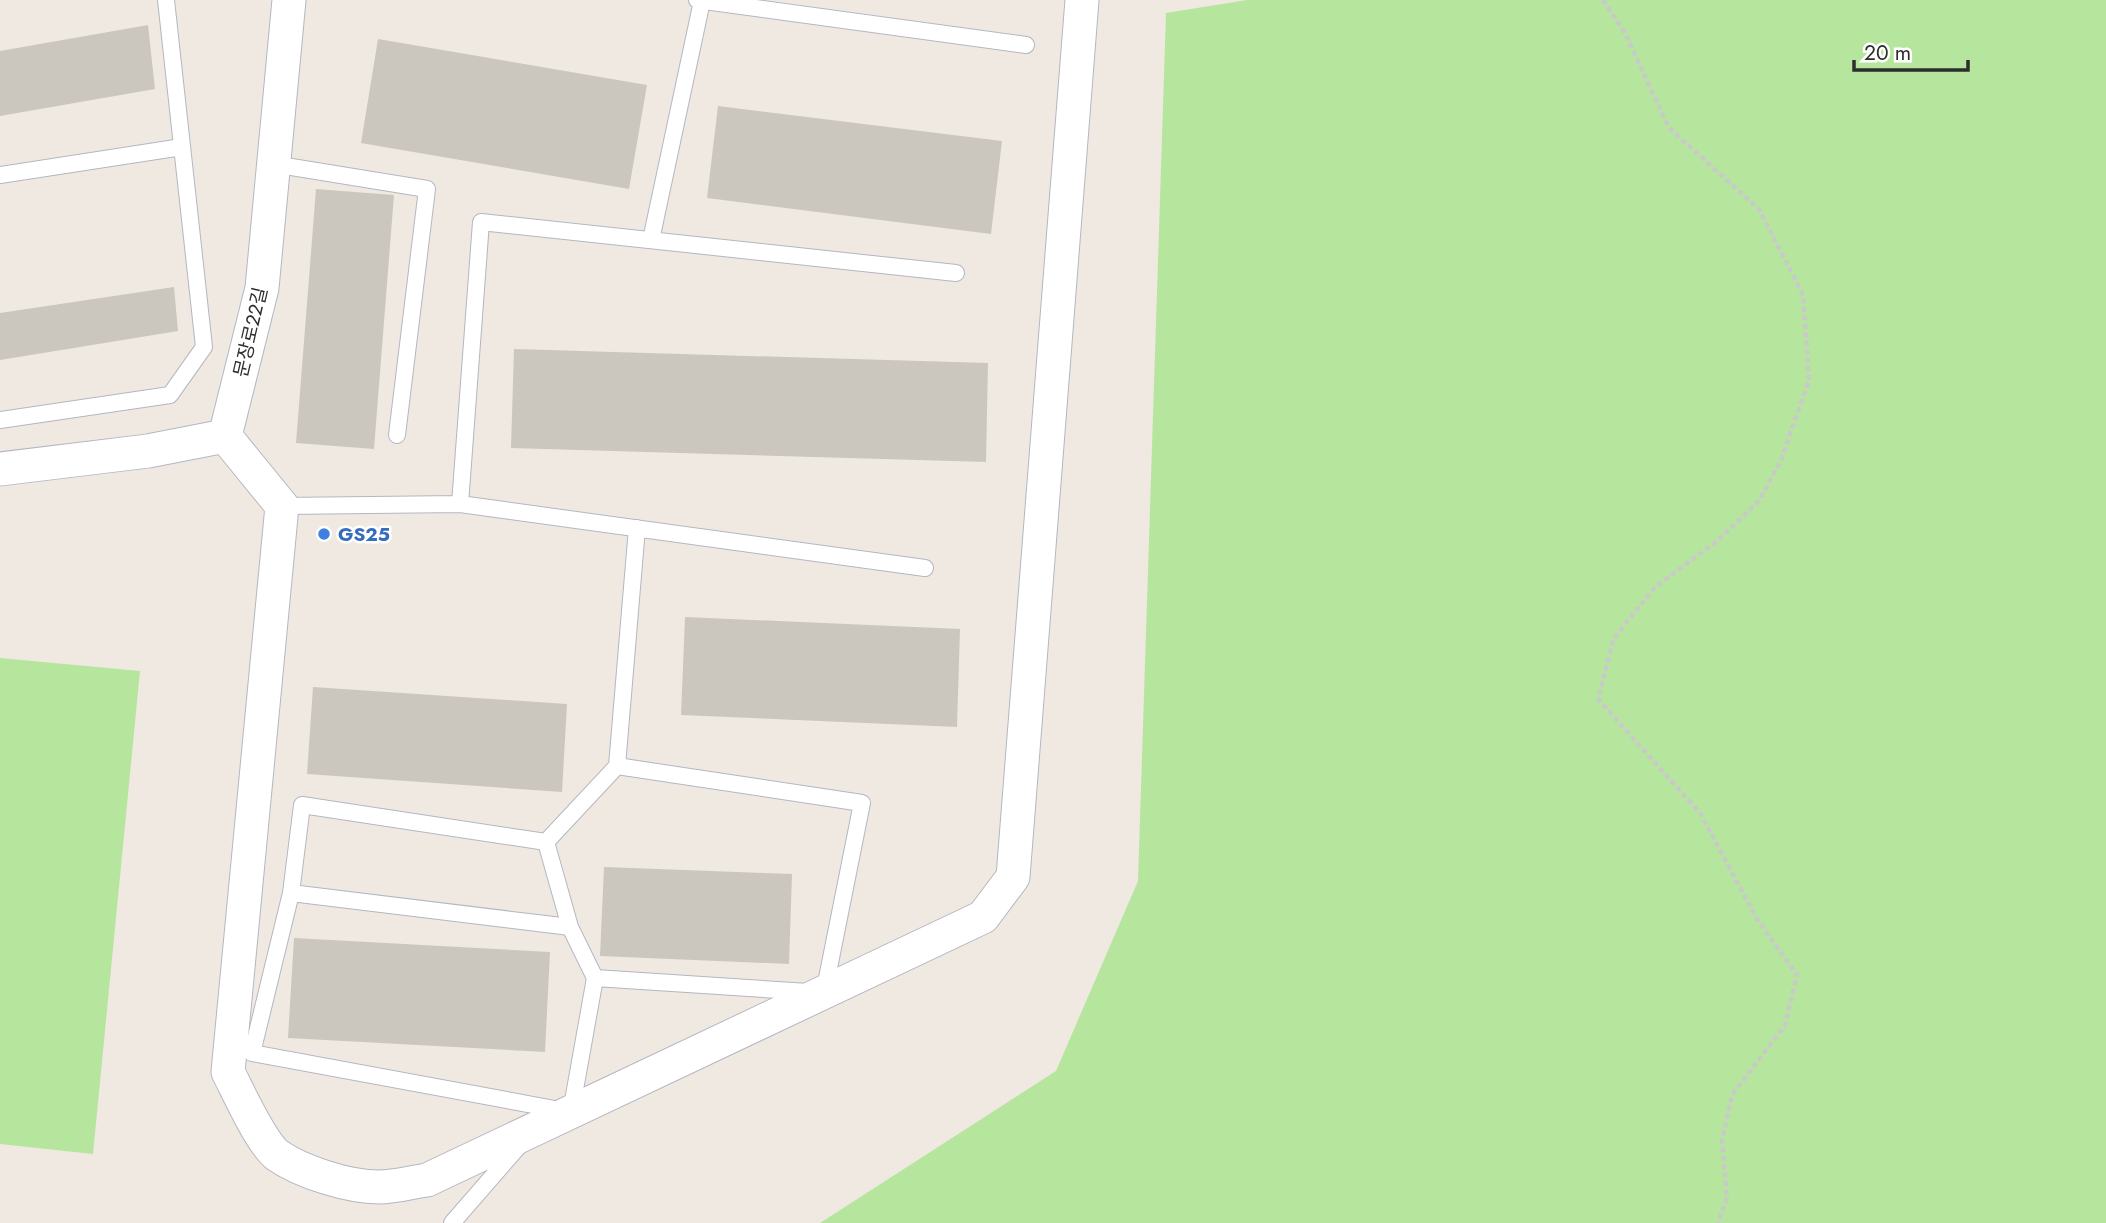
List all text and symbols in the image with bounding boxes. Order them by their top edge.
scale bar [1854,28,1968,72]
text: 20 m [1864,38,1911,68]
street label: 문장로22길 [227,284,274,380]
place label: GS25 [338,521,390,548]
marker: GS25 [316,526,332,542]

